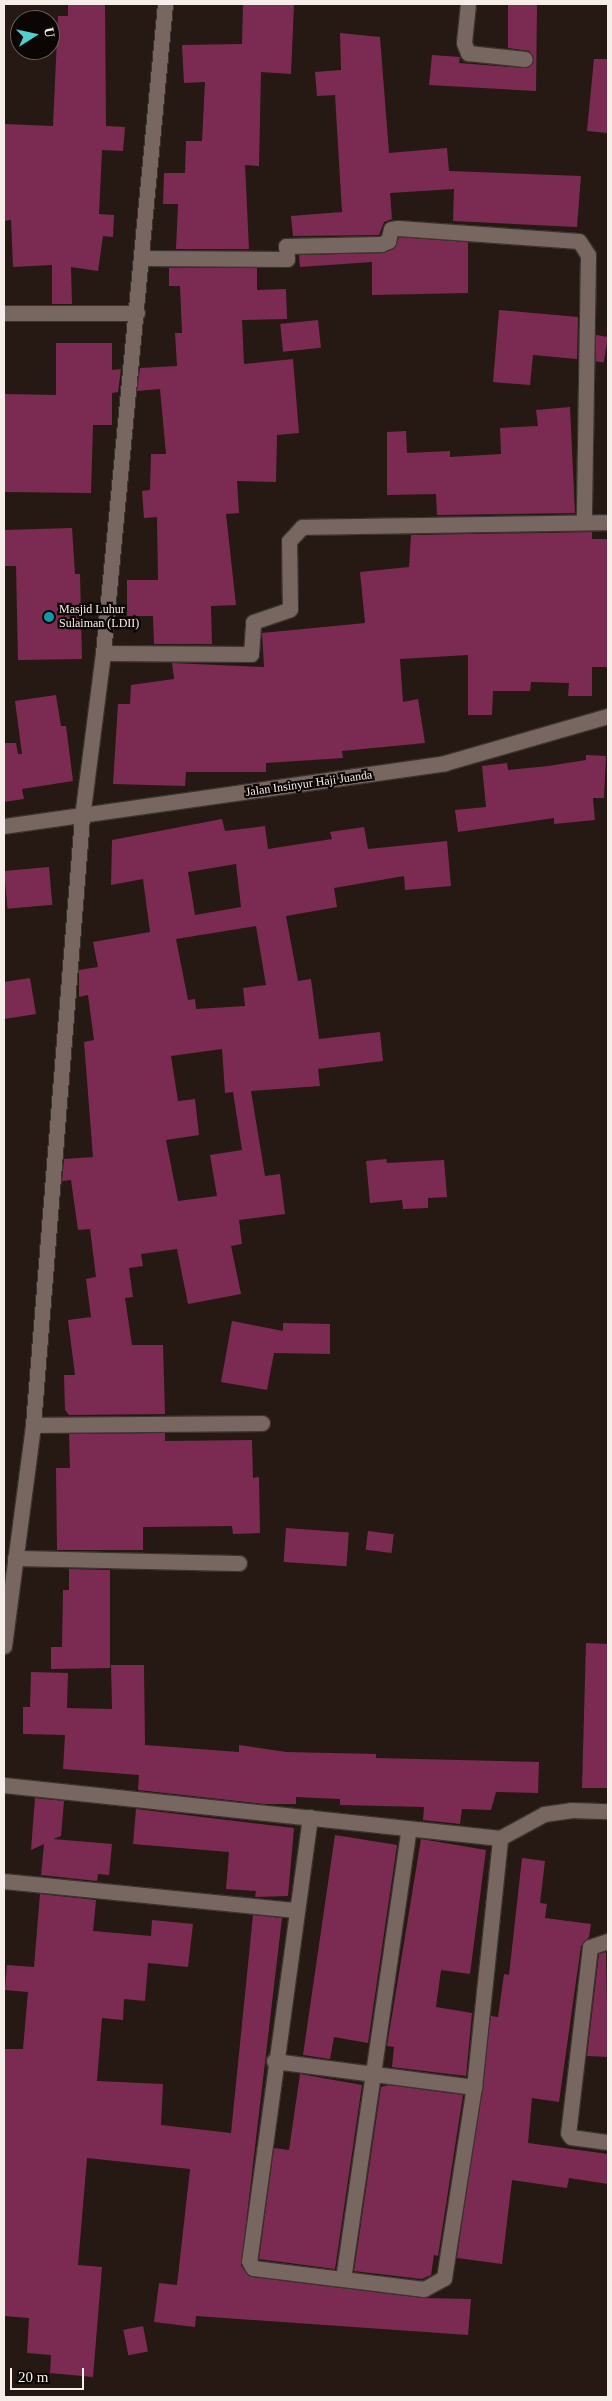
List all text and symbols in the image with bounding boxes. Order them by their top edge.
north arrow [10,10,60,60]
text: U [41,26,58,39]
place label: Masjid Luhur Sulaiman (LDII) [59,603,139,631]
marker: Masjid Luhur Sulaiman (LDII) [43,611,55,623]
street label: Jalan Insinyur Haji Juanda [245,768,373,800]
scale bar [12,2358,86,2390]
text: 20 m [18,2369,48,2385]

